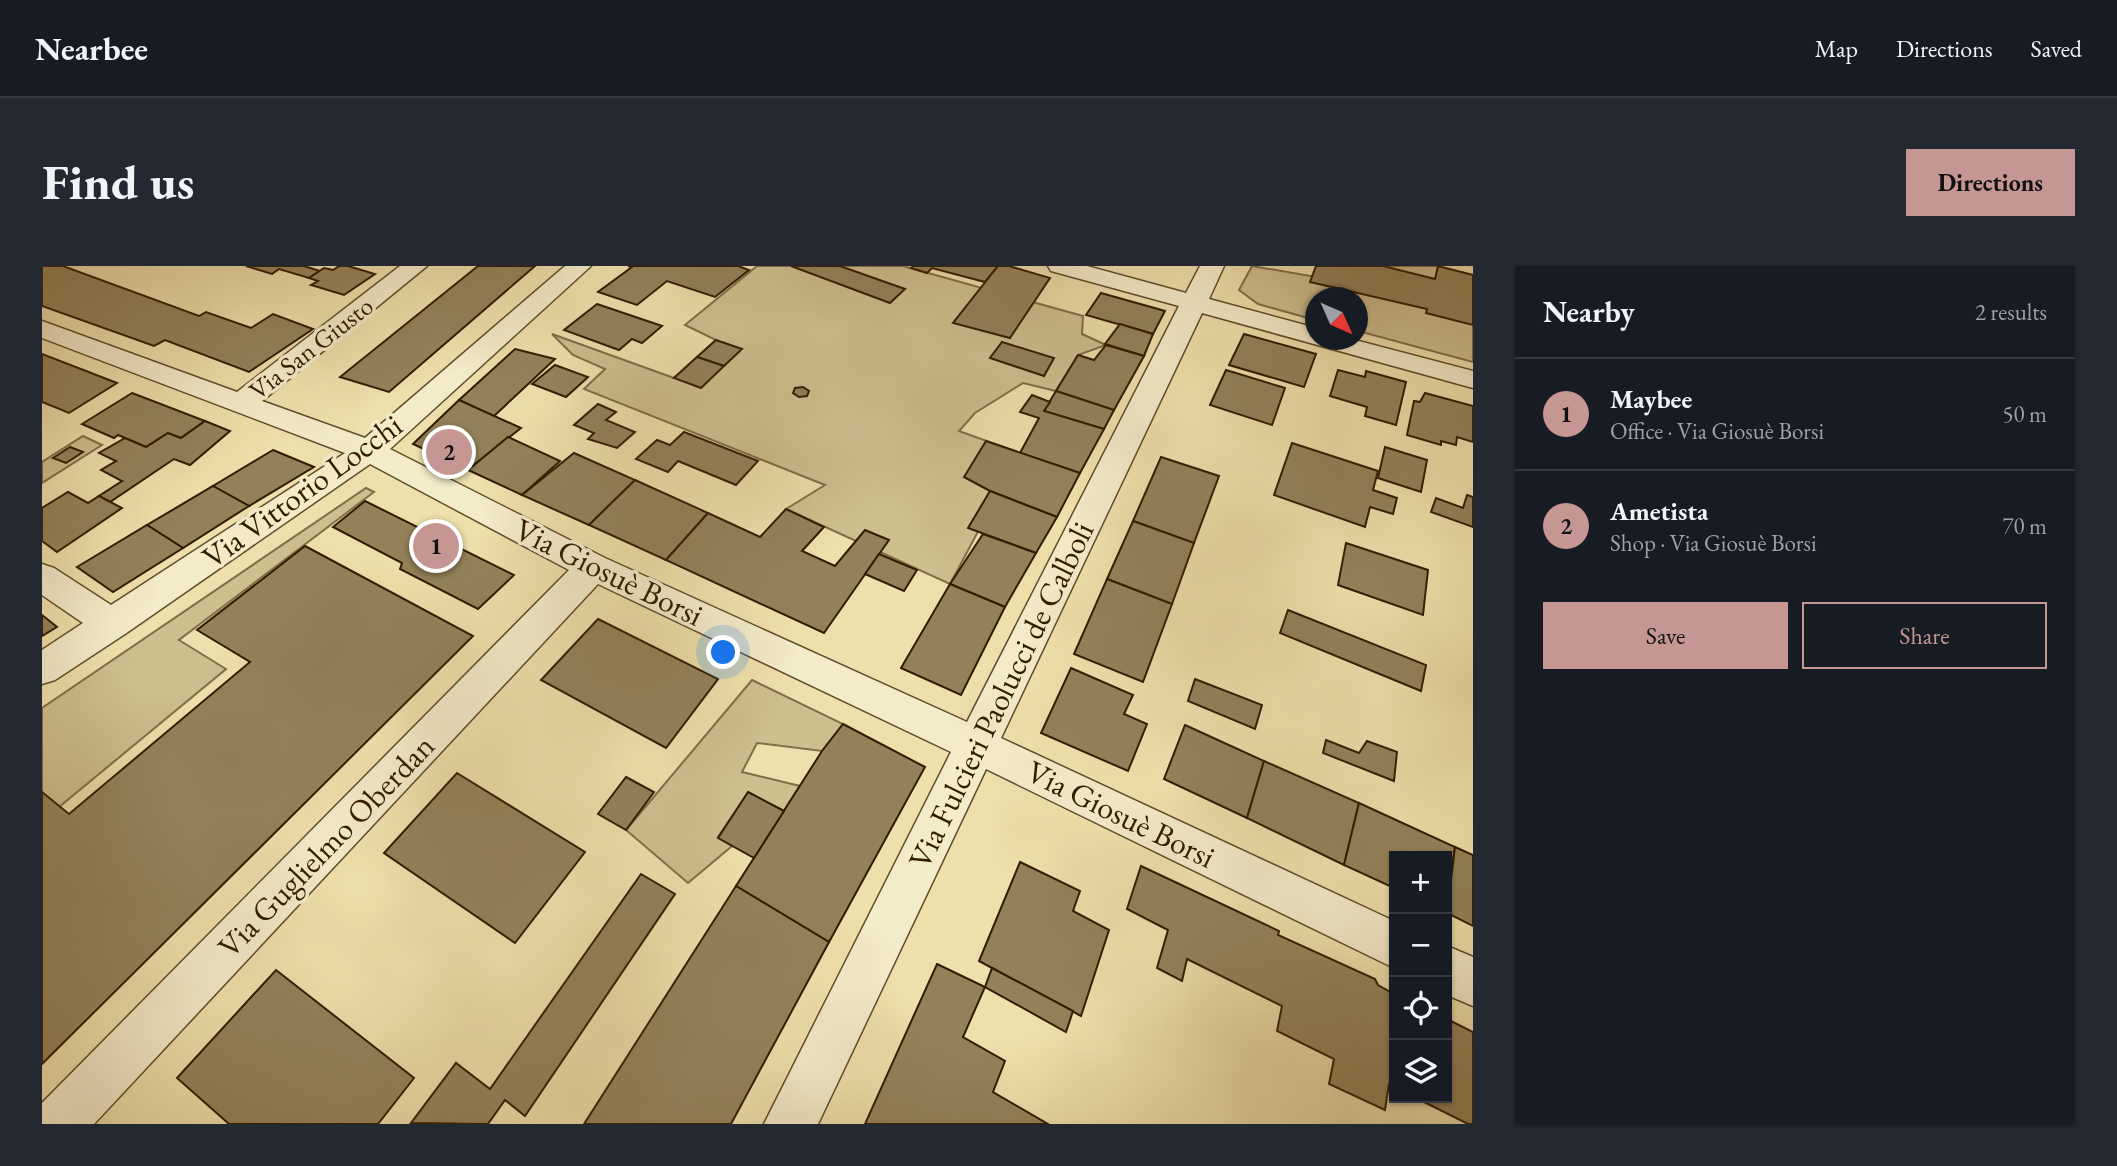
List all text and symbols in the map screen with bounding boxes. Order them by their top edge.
text: Nearbee [35,27,148,70]
text: Map [1815,33,1858,64]
text: Directions [1896,33,1993,64]
text: Saved [2031,33,2082,64]
button: Directions [1906,149,2075,216]
text: Find us [42,150,194,214]
north arrow [1305,287,1368,350]
street label: Via San Giusto [242,289,380,407]
text: Nearby [1543,292,1635,331]
text: 2 results [1975,297,2047,327]
text: Maybee [1610,382,1692,416]
text: 1 [1560,399,1572,429]
text: 50 m [2002,399,2047,429]
street label: Via Vittorio Locchi [194,404,411,578]
text: Office · Via Giosuè Borsi [1610,416,1824,446]
pin: 2 [426,426,472,478]
text: Ametista [1610,494,1708,528]
street label: Via Giosuè Borsi [508,508,710,636]
text: 2 [1560,511,1572,541]
text: 70 m [2002,511,2047,541]
street label: Via Fulcieri Paolucci de Calboli [899,514,1103,875]
pin: 1 [413,520,459,572]
text: Shop · Via Giosuè Borsi [1610,528,1817,558]
button: Save [1543,602,1788,669]
button: Share [1802,602,2047,669]
your location [706,635,740,669]
street label: Via Guglielmo Oberdan [209,725,444,967]
street label: Via Giosuè Borsi [1020,750,1222,878]
map controls [1389,851,1452,1103]
button: + [1389,851,1452,914]
button: − [1389,914,1452,977]
button: locate [1389,977,1452,1040]
button: layers [1389,1040,1452,1103]

